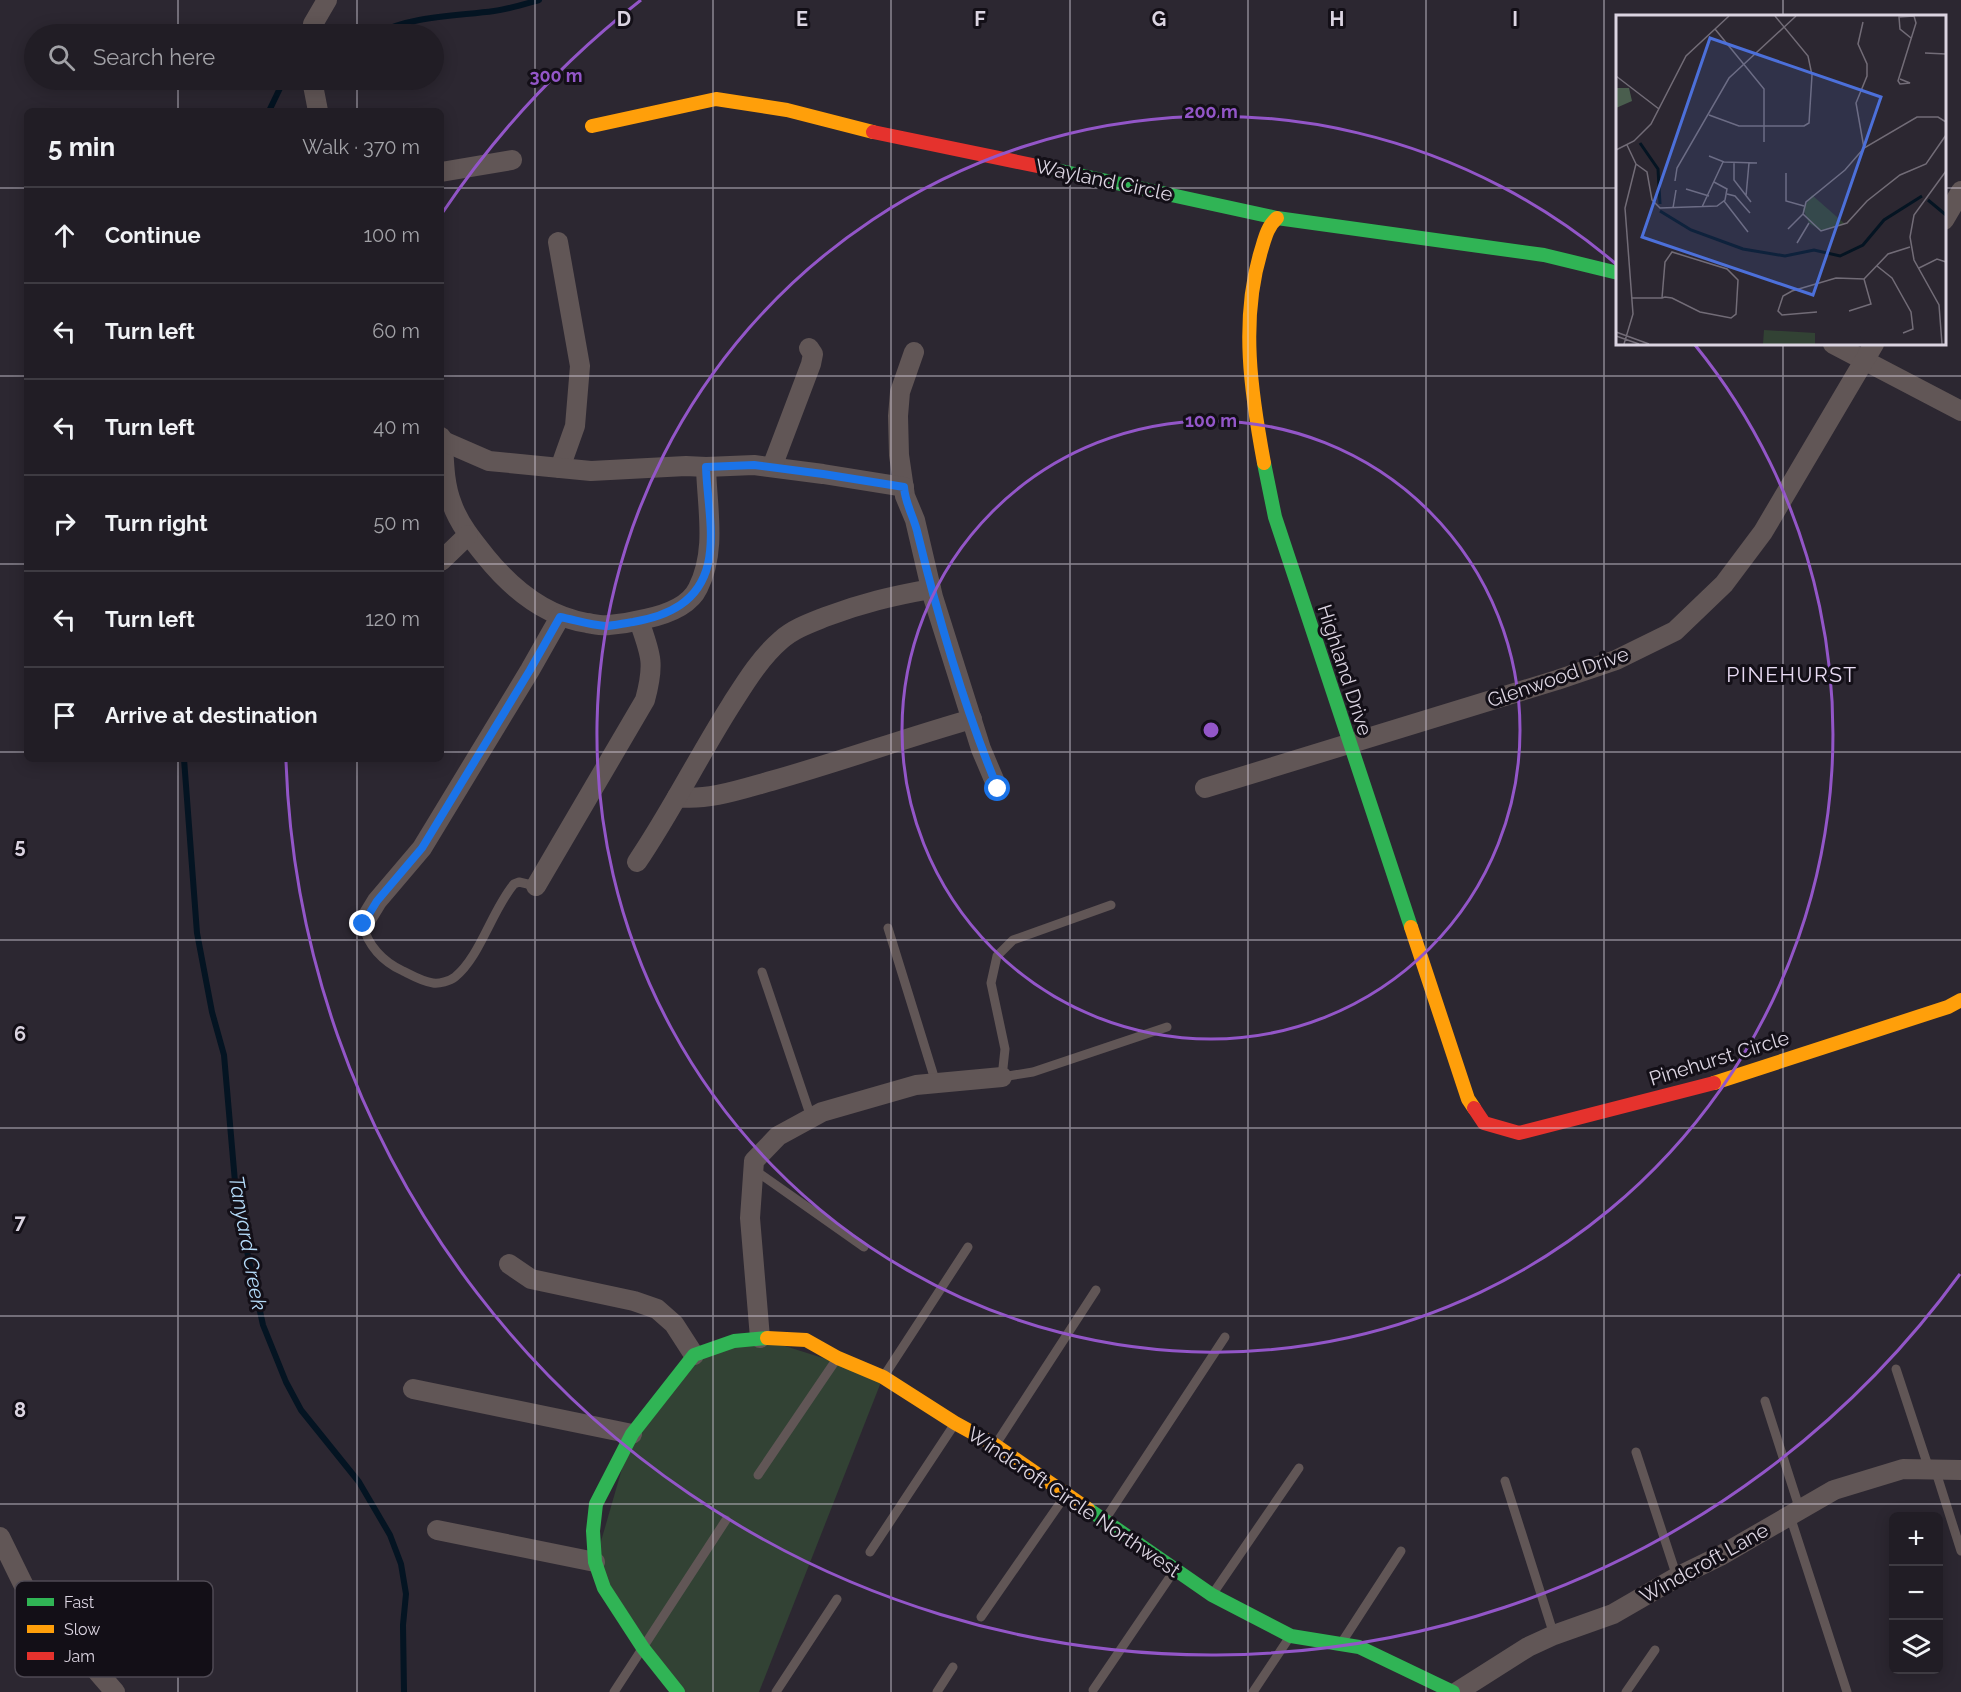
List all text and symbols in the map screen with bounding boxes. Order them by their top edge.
text: D [617,7,631,31]
text: E [796,7,808,31]
text: F [974,7,986,31]
text: G [1152,7,1166,31]
text: H [1330,7,1344,31]
text: I [1512,7,1518,31]
inset map [1616,15,1946,345]
search box [24,24,444,90]
icon: search [45,41,78,74]
text: Search here [93,44,215,70]
text: 300 m [529,65,583,86]
text: 200 m [1184,101,1238,122]
text: 5 min [48,132,115,162]
text: Walk · 370 m [302,135,420,159]
street label: Wayland Circle [1033,154,1175,206]
icon: ahead [48,219,81,252]
text: Continue [105,222,201,248]
text: 100 m [363,223,420,247]
icon: left [48,315,81,348]
text: Turn left [105,318,195,344]
text: 60 m [372,319,420,343]
text: 100 m [1185,410,1237,431]
icon: left [48,411,81,444]
text: Turn left [105,414,195,440]
text: 40 m [373,415,420,439]
icon: right [48,507,81,540]
text: Turn right [105,510,208,536]
text: 50 m [373,511,420,535]
street label: Highland Drive [1313,601,1378,739]
icon: left [48,603,81,636]
text: Turn left [105,606,195,632]
text: 120 m [365,607,420,631]
street label: Glenwood Drive [1484,641,1632,712]
district label: PINEHURST [1726,662,1858,687]
icon: arrive [48,699,81,732]
text: Arrive at destination [105,702,318,728]
centre of rings [1201,720,1221,740]
route start [984,775,1010,801]
text: 5 [14,834,26,858]
route end [349,910,375,936]
text: 6 [14,1022,26,1046]
street label: Pinehurst Circle [1646,1025,1792,1091]
water label: Tanyard Creek [224,1174,272,1312]
text: 7 [14,1210,26,1234]
text: 8 [14,1398,26,1422]
street label: Windcroft Circle Northwest [963,1422,1185,1582]
map controls [1889,1512,1943,1674]
button: + [1889,1512,1943,1566]
street label: Windcroft Lane [1636,1518,1773,1608]
button: − [1889,1566,1943,1620]
legend [15,1581,213,1677]
text: Fast [64,1593,95,1612]
text: Slow [64,1620,100,1639]
button: layers [1889,1620,1943,1674]
text: Jam [64,1647,95,1666]

